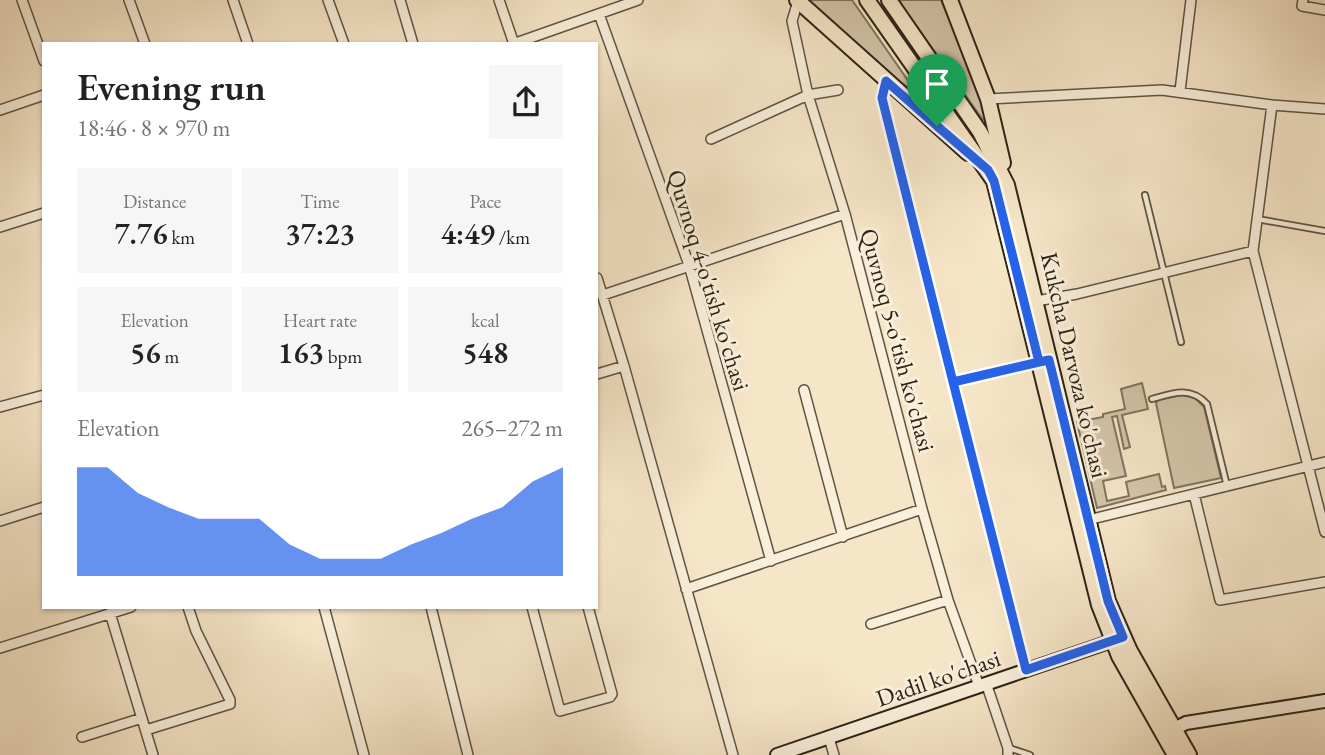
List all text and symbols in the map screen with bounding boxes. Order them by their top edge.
pin [907,54,967,126]
text: Evening run [77,62,266,111]
button: share [489,65,563,139]
icon: arrive [918,65,956,103]
text: 18:46 · 8 × 970 m [77,113,230,143]
street label: Quvnoq 4-o'tish ko'chasi [661,166,757,394]
text: Distance [123,189,186,214]
text: Time [300,189,340,214]
text: Pace [469,189,501,214]
text: 7.76 [114,214,168,253]
text: 37:23 [285,214,355,253]
text: 4:49 [441,214,495,253]
text: km [168,225,195,250]
text: /km [495,225,530,250]
street label: Quvnoq 5-o'tish ko'chasi [853,225,943,455]
street label: Kukcha Darvoza ko'chasi [1034,249,1116,481]
text: Elevation [120,308,189,333]
text: Heart rate [283,308,357,333]
text: kcal [471,308,500,333]
text: 56 [130,333,161,372]
text: 163 [278,333,324,372]
text: 548 [462,333,508,372]
text: m [161,344,179,369]
text: bpm [324,344,362,369]
text: Elevation [77,413,160,443]
text: 265–272 m [462,413,563,443]
street label: Dadil ko'chasi [872,642,1004,714]

